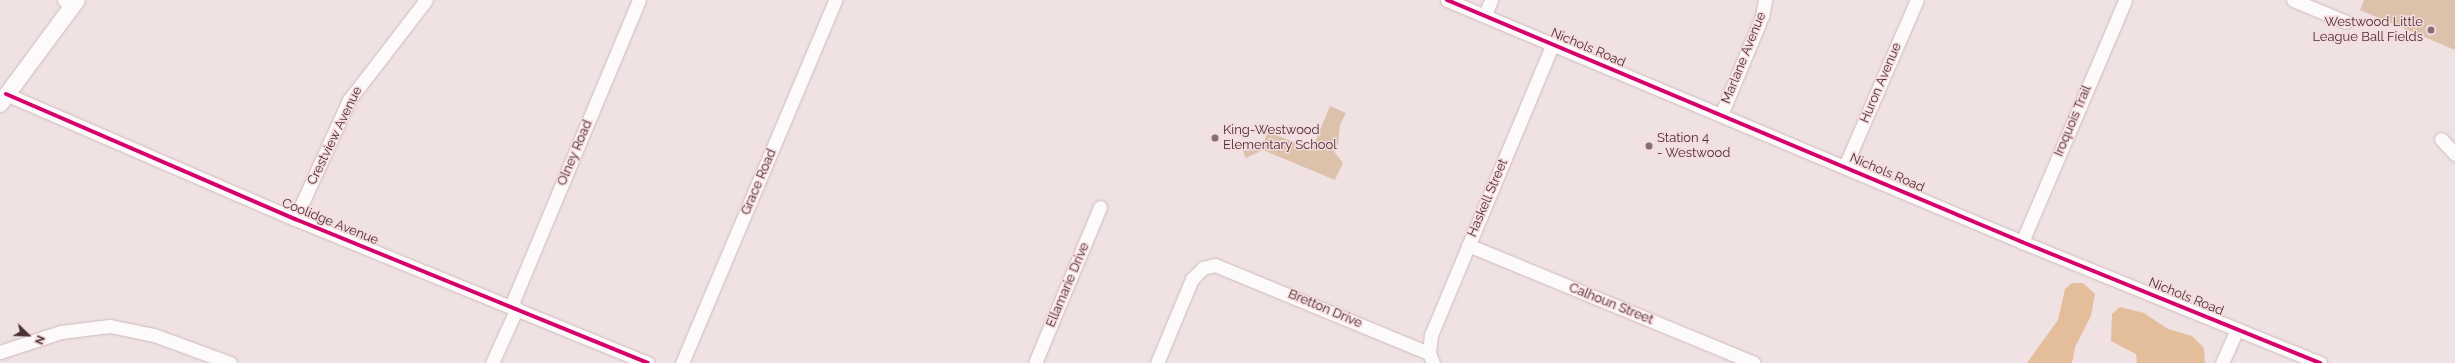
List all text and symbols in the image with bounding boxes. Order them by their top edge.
street label: Marlane Avenue [1718,10,1770,106]
place label: Westwood Little League Ball Fields [2312,15,2423,46]
street label: Nichols Road [1548,25,1628,71]
marker: Westwood Little League Ball Fields [2426,25,2436,35]
street label: Huron Avenue [1857,40,1905,126]
street label: Iroquois Trail [2051,83,2095,159]
street label: Crestview Avenue [304,84,366,188]
street label: Olney Road [554,118,596,188]
place label: King-Westwood Elementary School [1223,123,1337,154]
place label: Station 4 - Westwood [1657,131,1731,162]
marker: King-Westwood Elementary School [1210,133,1220,143]
marker: Station 4 - Westwood [1644,141,1654,151]
street label: Grace Road [738,147,780,217]
street label: Nichols Road [1847,150,1927,196]
street label: Haskell Street [1465,157,1511,239]
street label: Coolidge Avenue [279,195,381,249]
street label: Ellamarie Drive [1043,240,1093,330]
street label: Nichols Road [2146,275,2226,319]
street label: Calhoun Street [1567,280,1655,328]
street label: Bretton Drive [1286,286,1364,332]
north arrow [8,315,48,355]
text: N [32,333,47,346]

